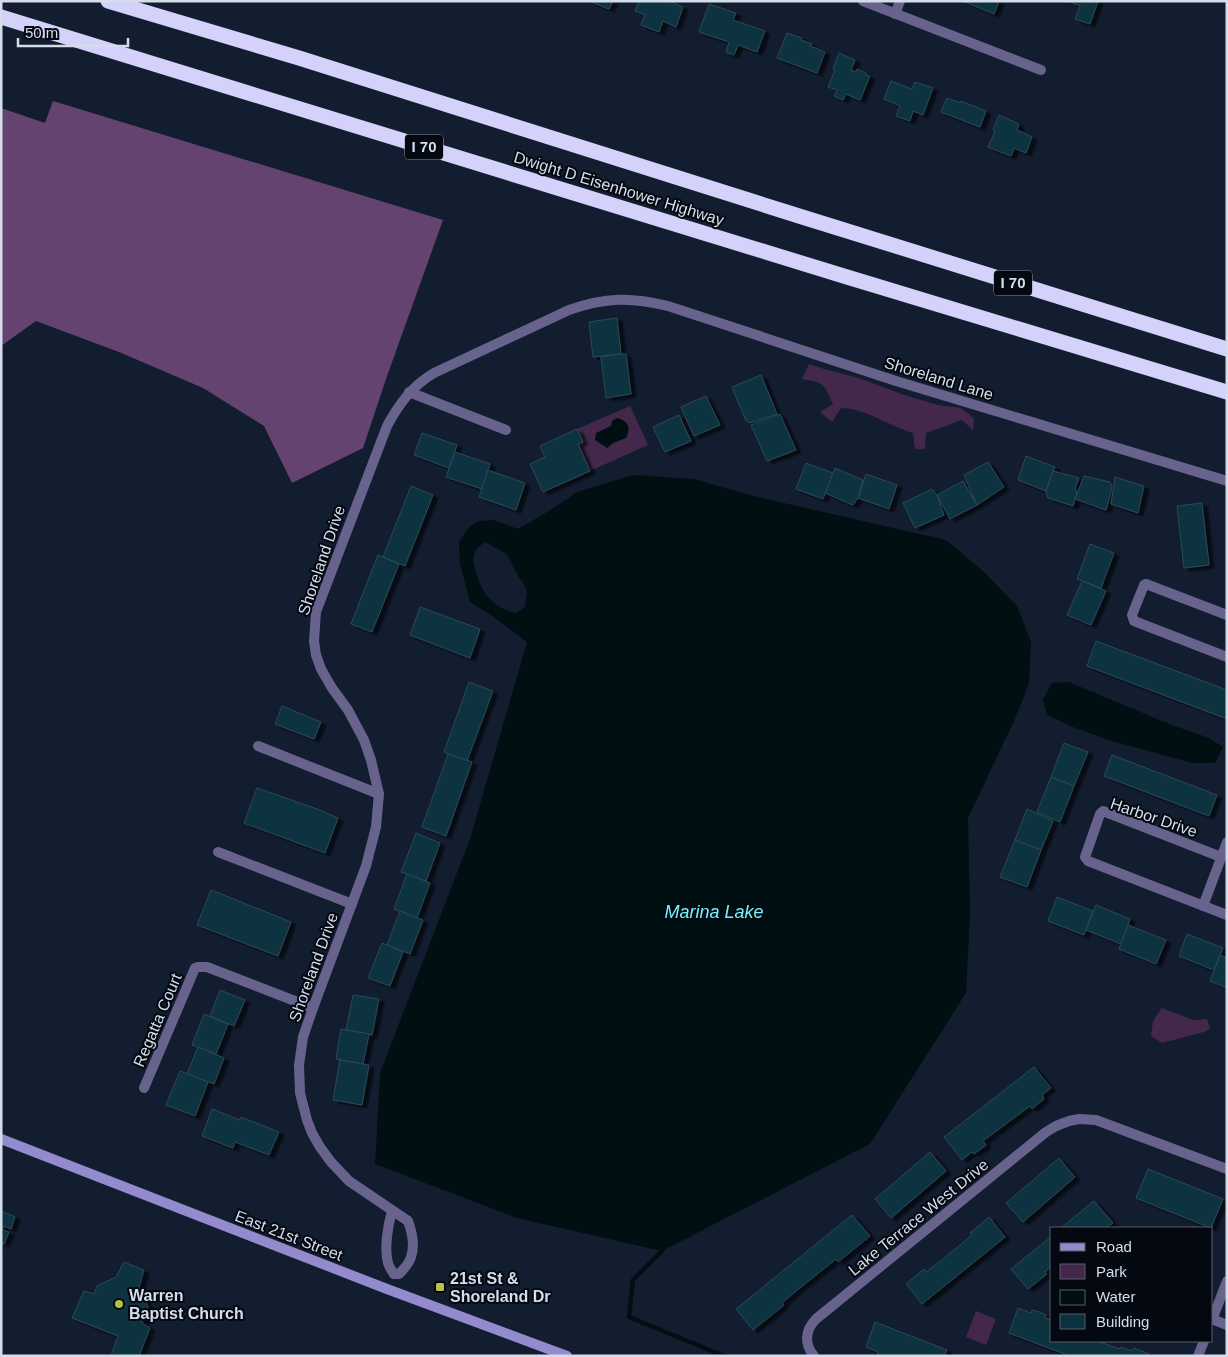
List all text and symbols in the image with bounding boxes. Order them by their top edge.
scale bar [18,15,128,47]
text: 50 m [25,24,58,41]
road number: I 70 [405,134,443,160]
street label: Dwight D Eisenhower Highway [512,148,726,229]
road number: I 70 [994,270,1032,296]
street label: Shoreland Lane [882,354,995,403]
street label: Shoreland Drive [295,503,348,617]
street label: Harbor Drive [1108,795,1200,840]
water label: Marina Lake [664,902,764,922]
street label: Shoreland Drive [286,910,341,1024]
street label: Regatta Court [130,971,185,1069]
street label: Lake Terrace West Drive [845,1156,992,1279]
street label: East 21st Street [233,1207,346,1264]
legend [1050,1227,1213,1342]
text: Road [1096,1238,1132,1255]
text: Park [1096,1263,1127,1280]
place label: 21st St & Shoreland Dr [450,1270,550,1305]
marker: 21st St & Shoreland Dr [434,1281,446,1293]
place label: Warren Baptist Church [129,1287,244,1322]
text: Water [1096,1288,1135,1305]
marker: Warren Baptist Church [113,1298,125,1310]
text: Building [1096,1313,1149,1330]

